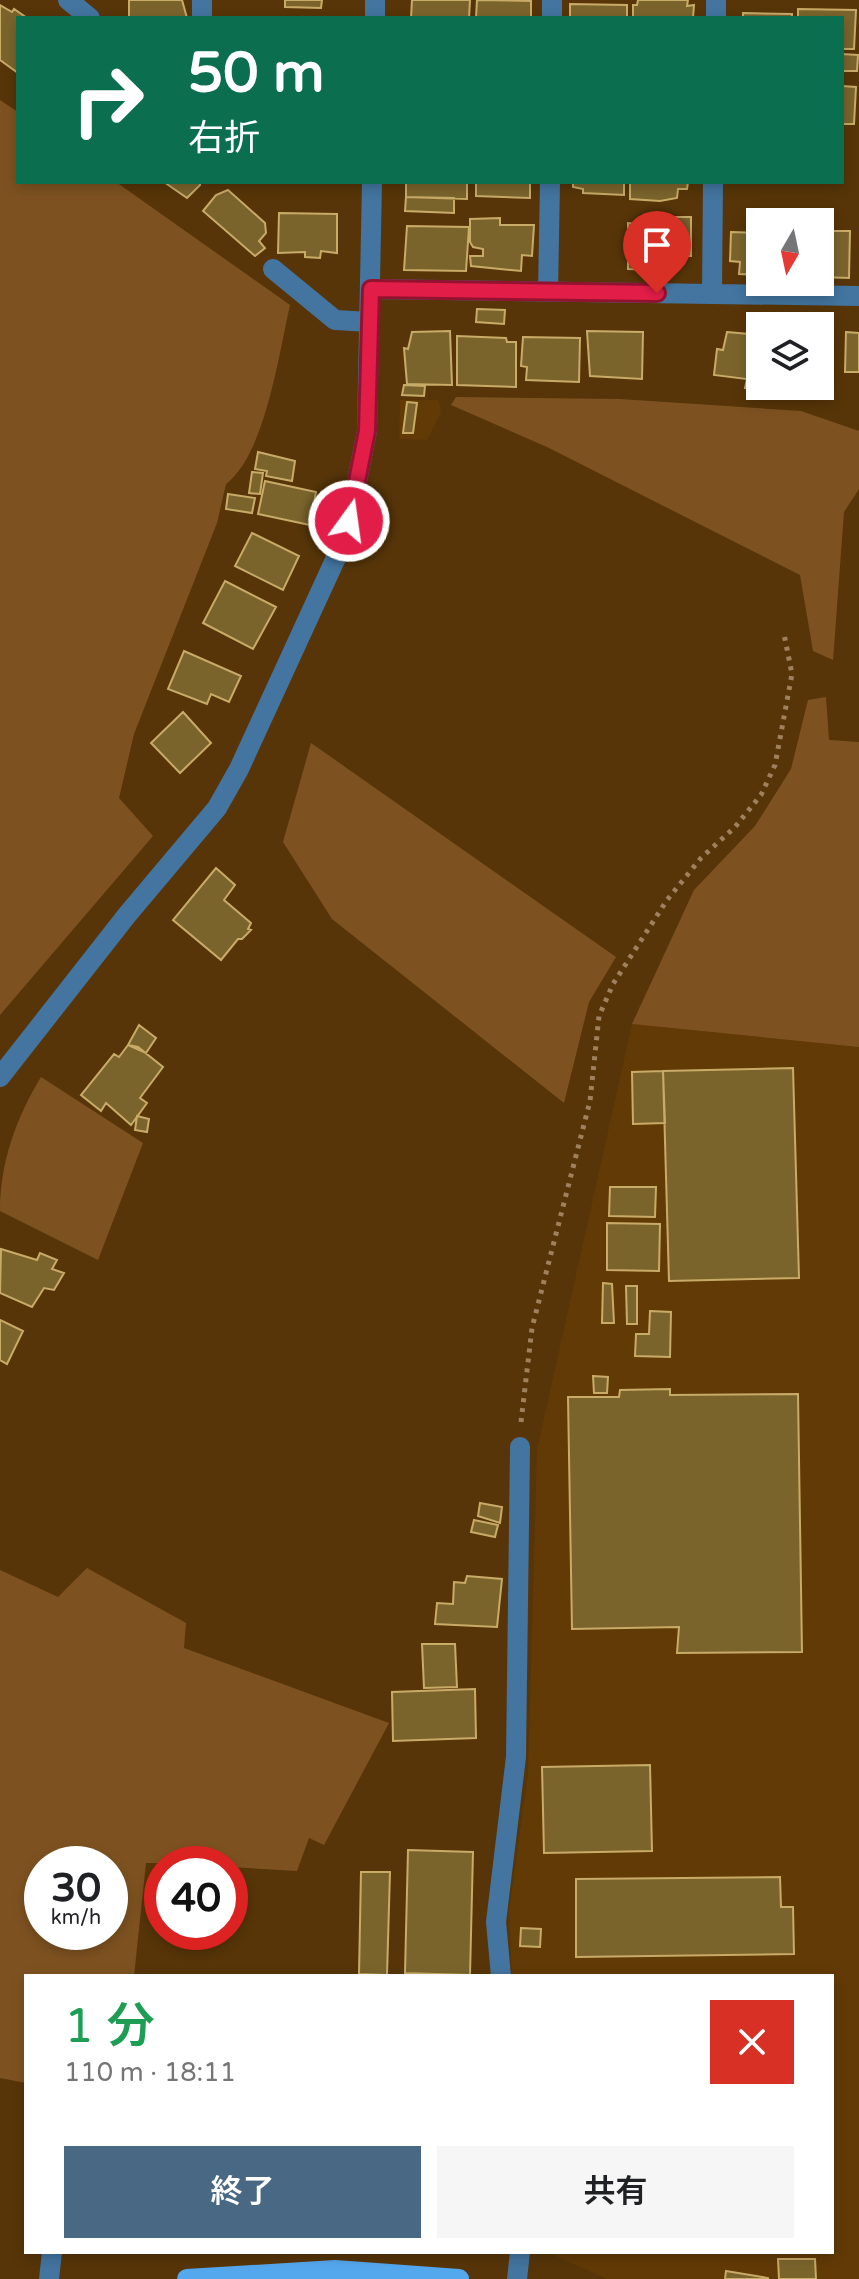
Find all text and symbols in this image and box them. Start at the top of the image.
text: 50 m [188,40,324,107]
icon: right [56,48,160,152]
text: 右折 [188,117,260,160]
north arrow [746,208,834,296]
map controls [746,208,834,400]
pin [623,211,691,293]
icon: arrive [635,223,679,267]
button: layers [746,312,834,400]
position arrow [307,479,391,563]
speed limit sign: 40 [144,1846,248,1950]
text: 30 [51,1864,101,1912]
text: km/h [51,1906,101,1930]
text: 1 分 [64,1998,155,2056]
button: close [710,2000,794,2084]
text: 110 m · 18:11 [64,2057,236,2088]
button: 終了 [64,2146,421,2238]
button: 共有 [437,2146,794,2238]

